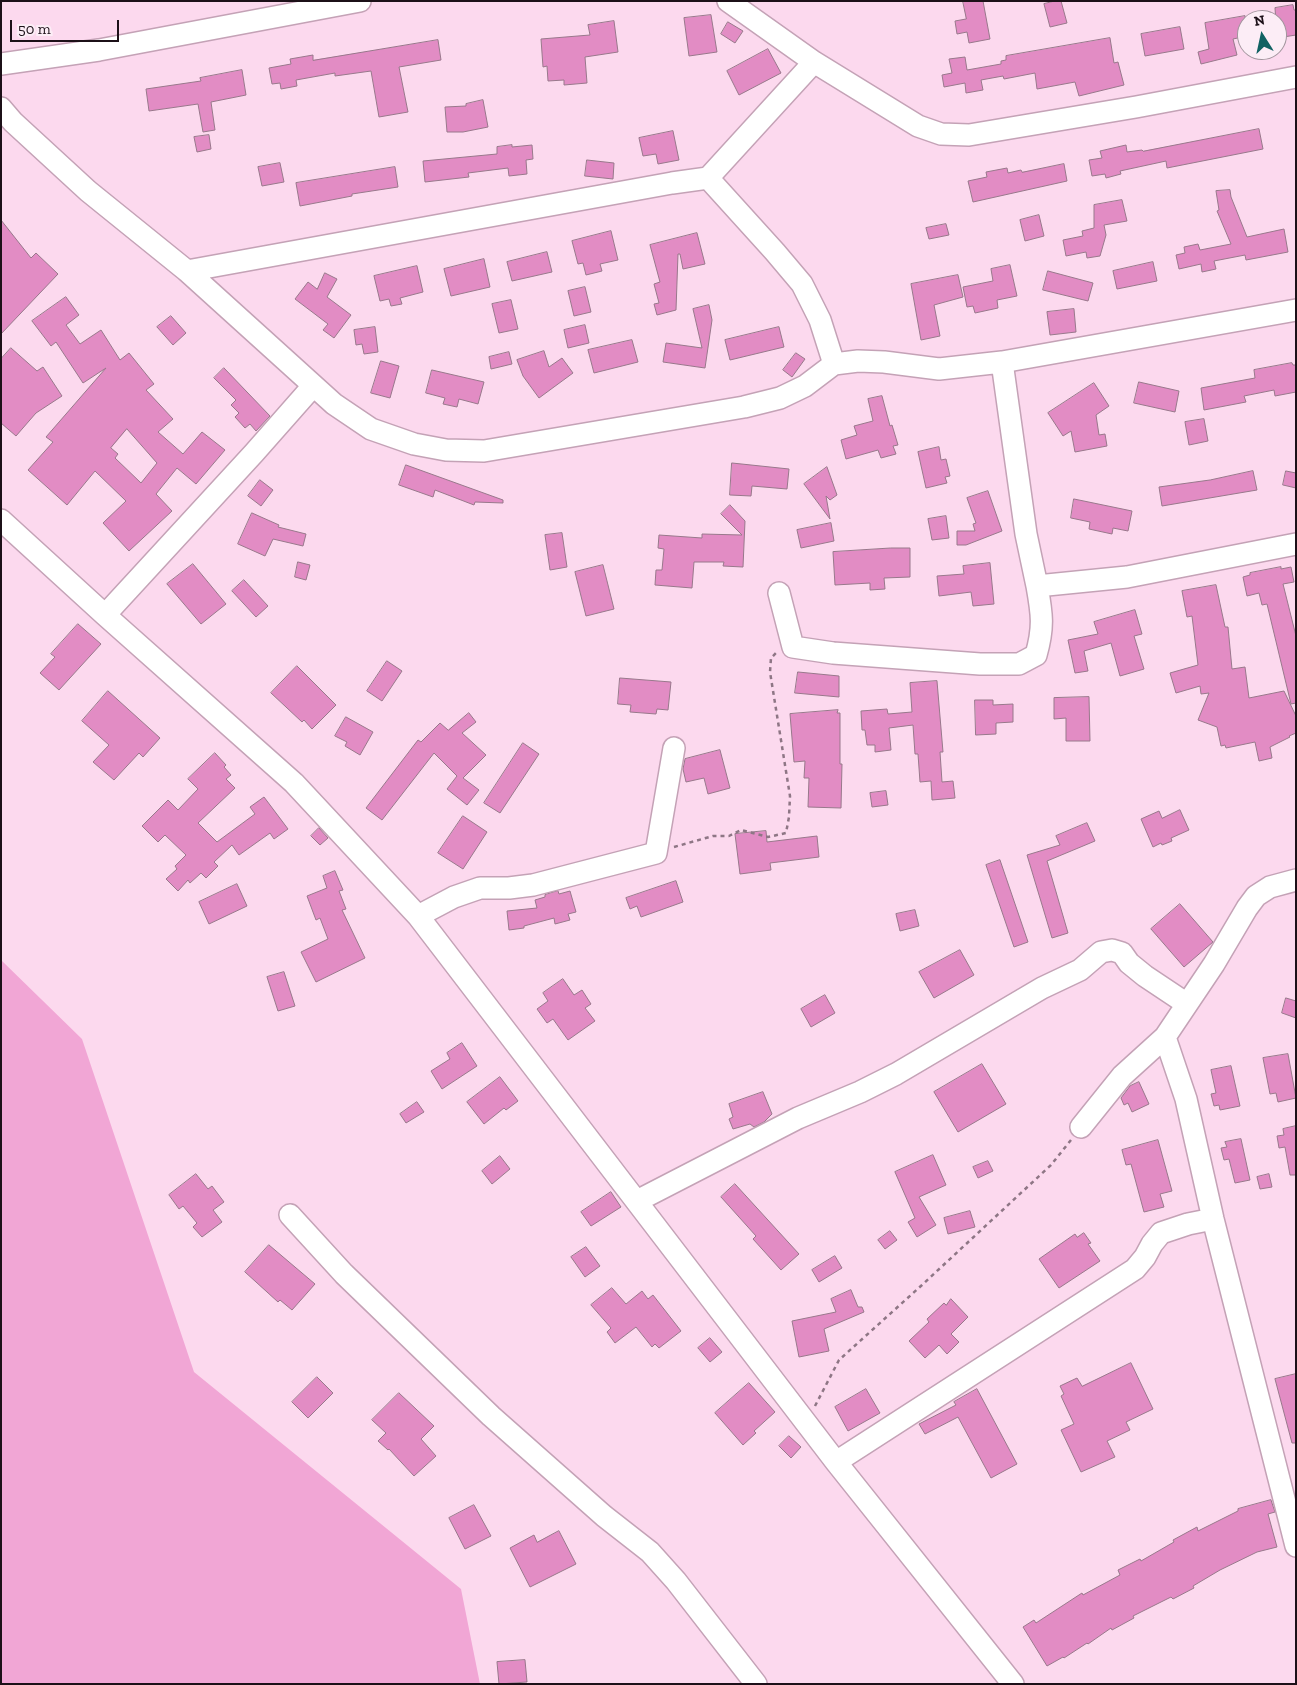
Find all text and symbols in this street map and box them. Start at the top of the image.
scale bar [12,10,121,42]
north arrow [1237,10,1287,60]
text: N [1253,11,1266,30]
text: 50 m [18,20,51,38]

